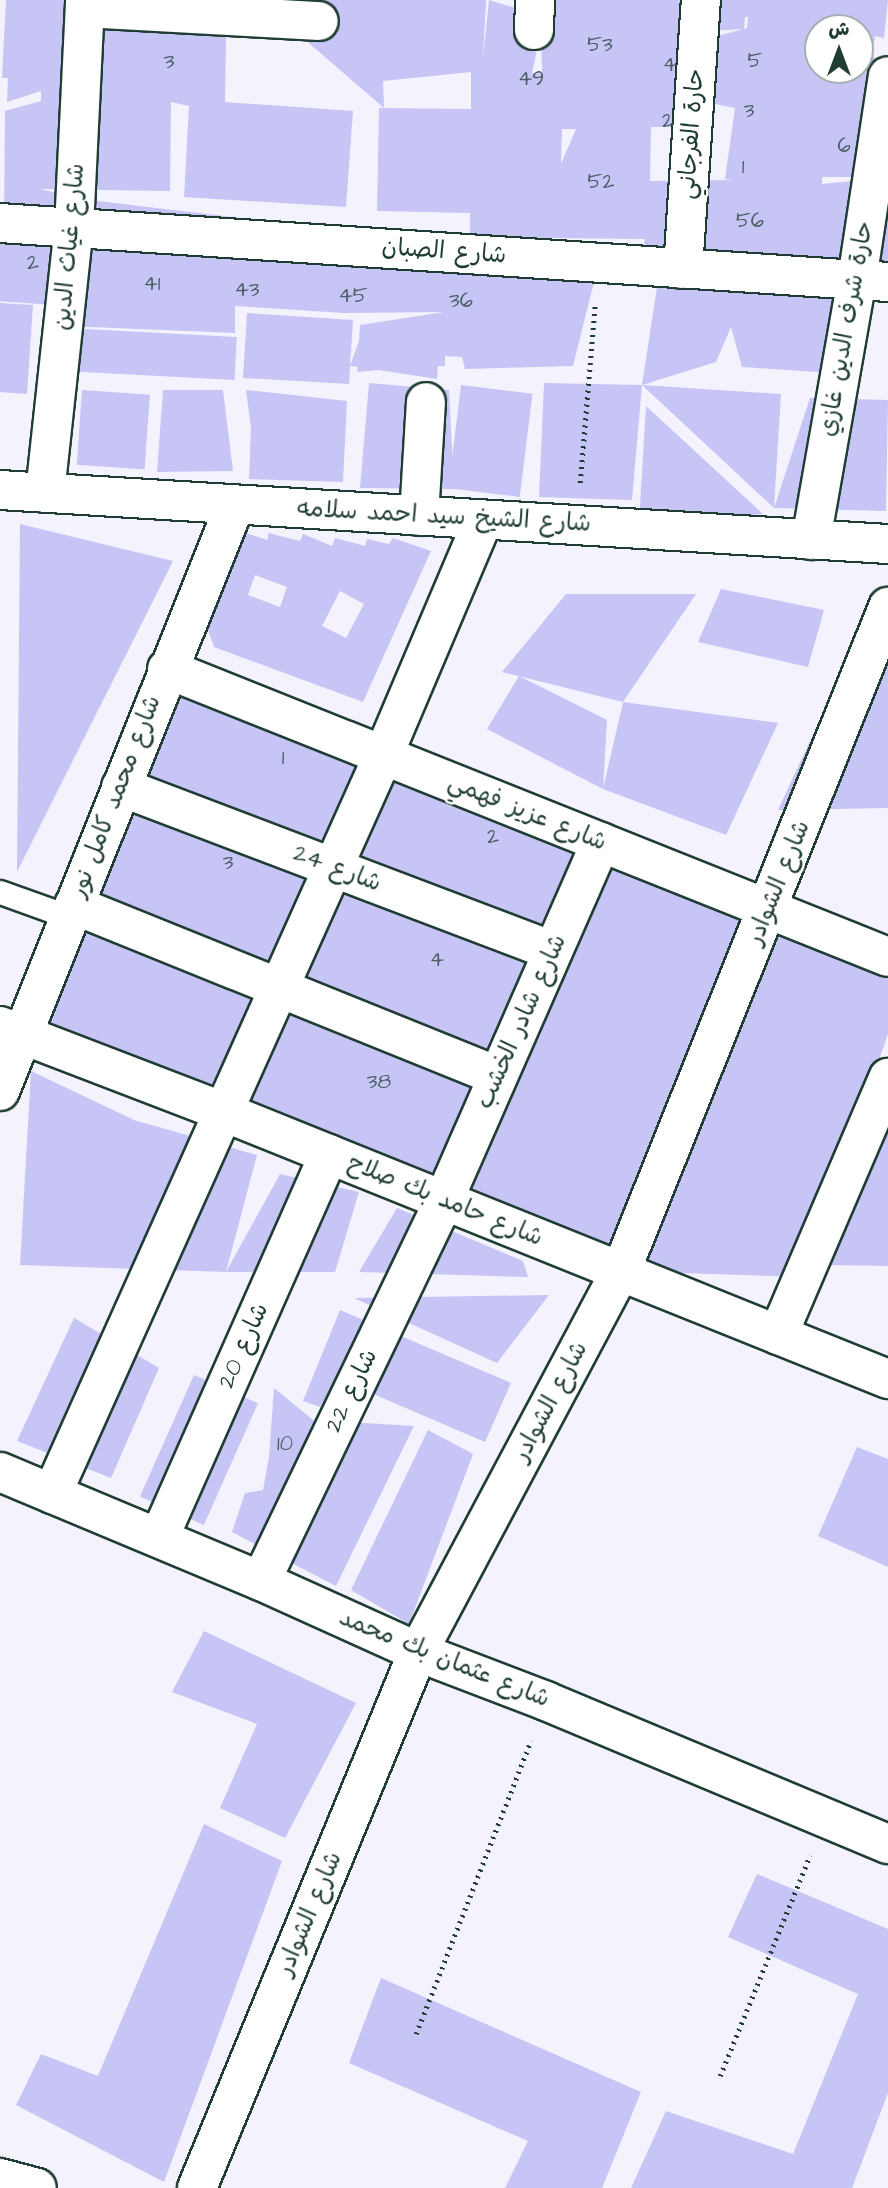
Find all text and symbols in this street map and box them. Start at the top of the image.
north arrow [804,14,874,84]
text: ش [829,16,849,43]
house number: 53 [587,32,613,58]
house number: 5 [748,48,762,74]
house number: 3 [164,49,174,75]
house number: 4 [663,52,677,78]
house number: 49 [518,66,544,92]
street label: حارة الفرجاني [673,68,711,200]
house number: 3 [744,98,754,124]
house number: 2 [662,108,674,134]
house number: 6 [837,133,851,159]
house number: 1 [742,154,744,180]
street label: شارع غياث الدين [48,162,92,332]
house number: 52 [588,169,614,195]
house number: 56 [736,208,764,234]
street label: حارة شرف الدين غازي [814,219,880,439]
street label: شارع الصبان [381,233,507,271]
house number: 2 [27,250,39,276]
house number: 41 [144,271,160,297]
house number: 43 [235,277,259,303]
house number: 45 [338,283,368,309]
house number: 36 [449,288,473,314]
street label: شارع الشيخ سيد احمد سلامه [296,495,592,539]
street label: شارع محمد كامل نور [64,692,168,902]
house number: 1 [282,745,284,771]
street label: شارع عزيز فهمي [444,768,610,858]
street label: شارع الشوادر [741,816,817,950]
house number: 2 [487,824,499,850]
street label: شارع 24 [289,839,385,899]
house number: 3 [223,850,233,876]
street label: شارع شادر الخشب [471,930,573,1114]
house number: 4 [430,947,444,973]
house number: 38 [367,1069,391,1095]
street label: شارع حامد بك صلاح [343,1149,547,1253]
street label: شارع 20 [212,1299,276,1393]
street label: شارع الشوادر [507,1337,595,1467]
street label: شارع 22 [320,1345,384,1437]
house number: 10 [277,1431,293,1457]
street label: شارع عثمان بك محمد [335,1604,553,1714]
street label: شارع الشوادر [271,1848,349,1980]

